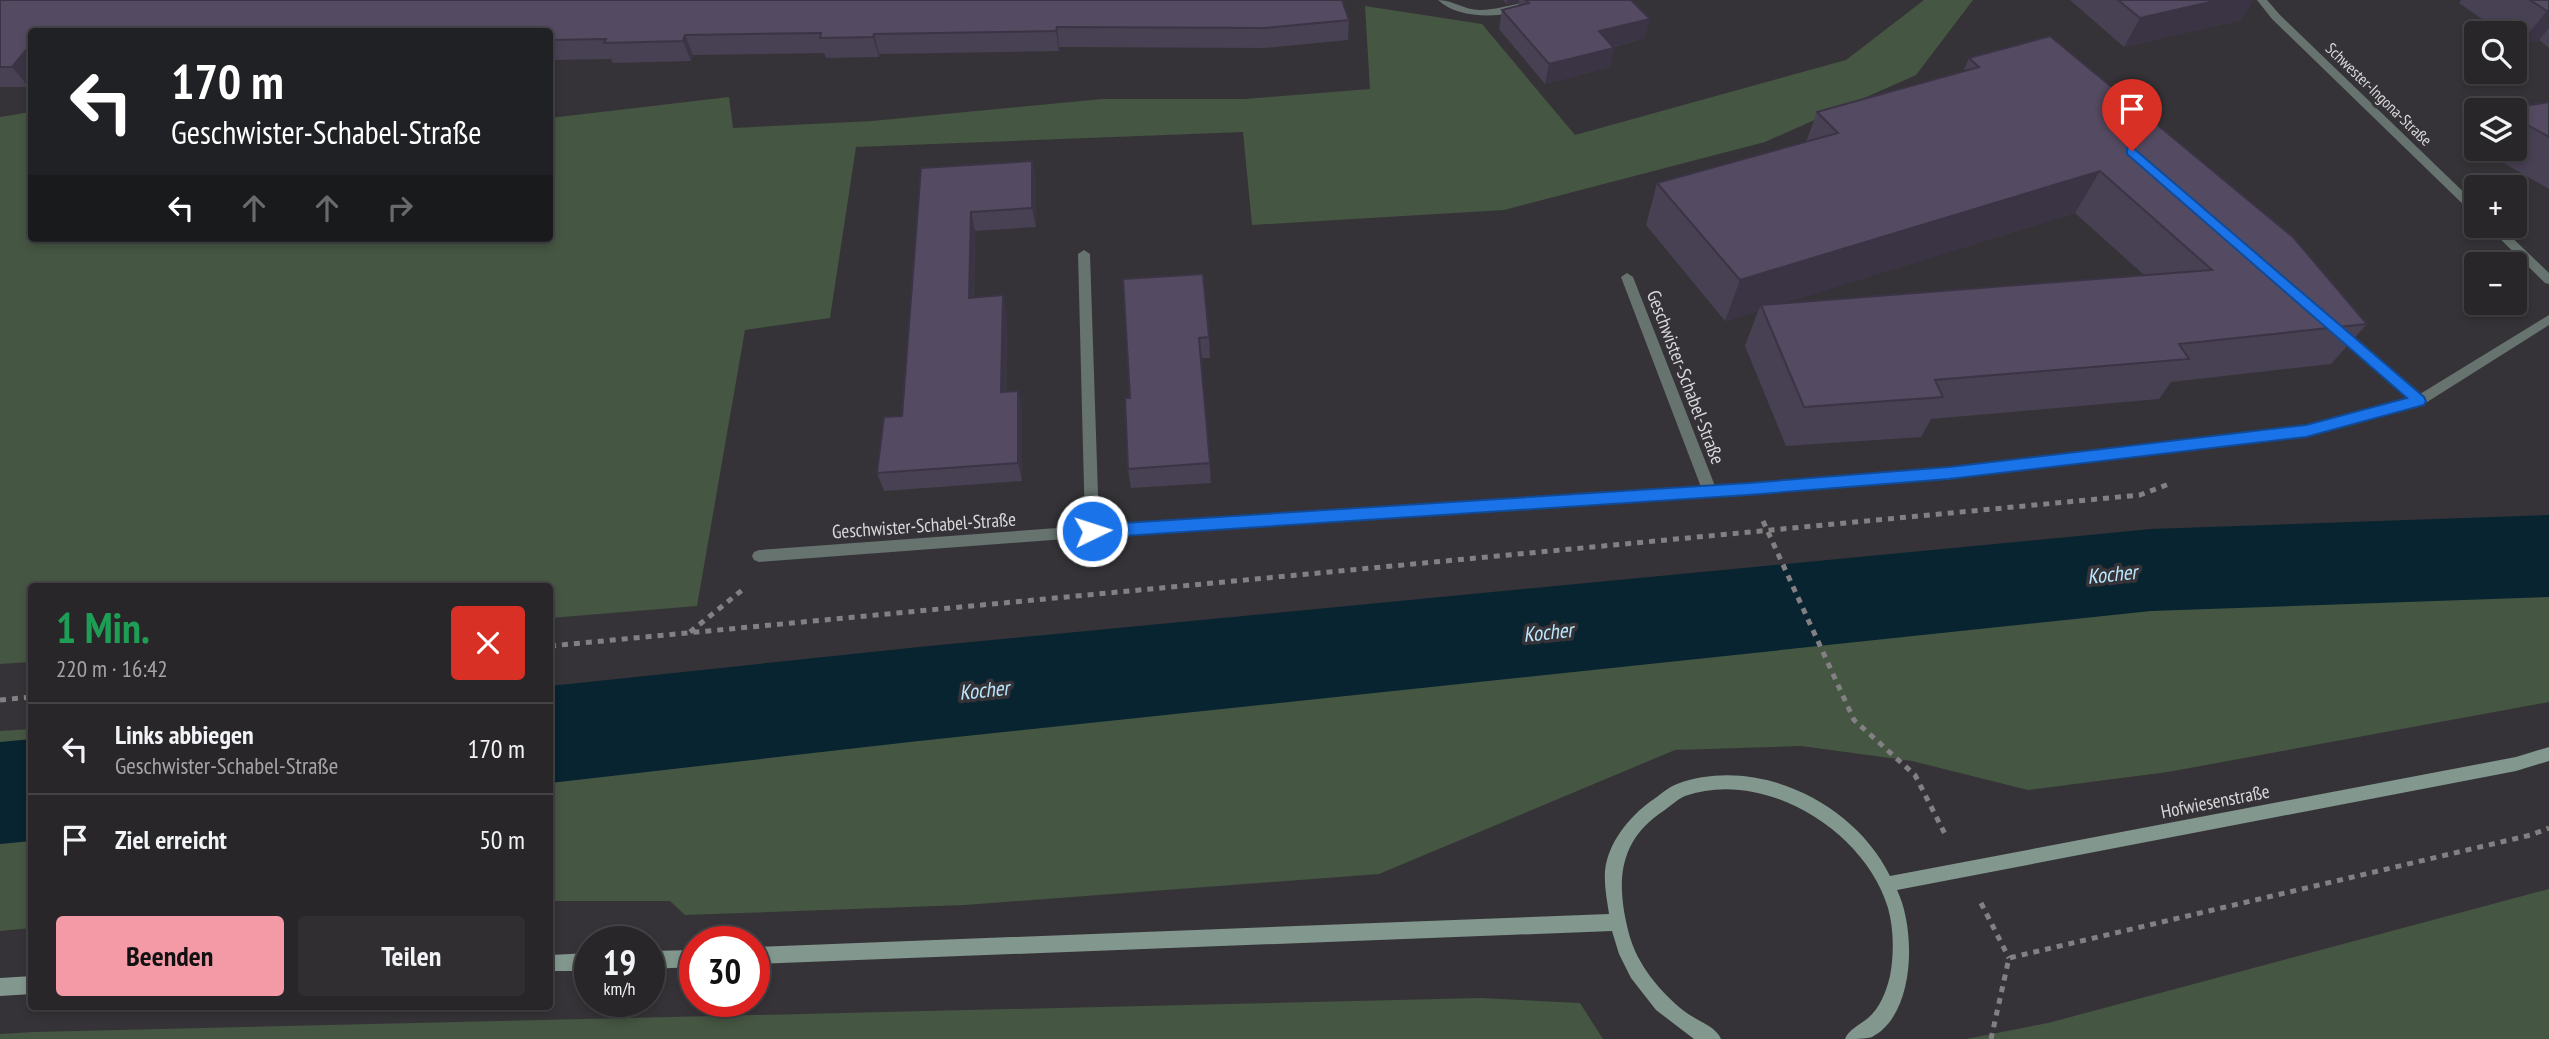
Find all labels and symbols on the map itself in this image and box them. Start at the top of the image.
street label: Schwester-Ingona-Straße [2322,38,2436,150]
pin [2102,79,2162,151]
street label: Geschwister-Schabel-Straße [1642,287,1730,467]
position arrow [1055,494,1129,568]
street label: Geschwister-Schabel-Straße [831,507,1017,543]
water label: Kocher [2086,558,2141,590]
water label: Kocher [1522,616,1577,648]
water label: Kocher [958,674,1013,706]
street label: Hofwiesenstraße [2158,779,2272,823]
speed limit sign: 30 [679,926,770,1017]

